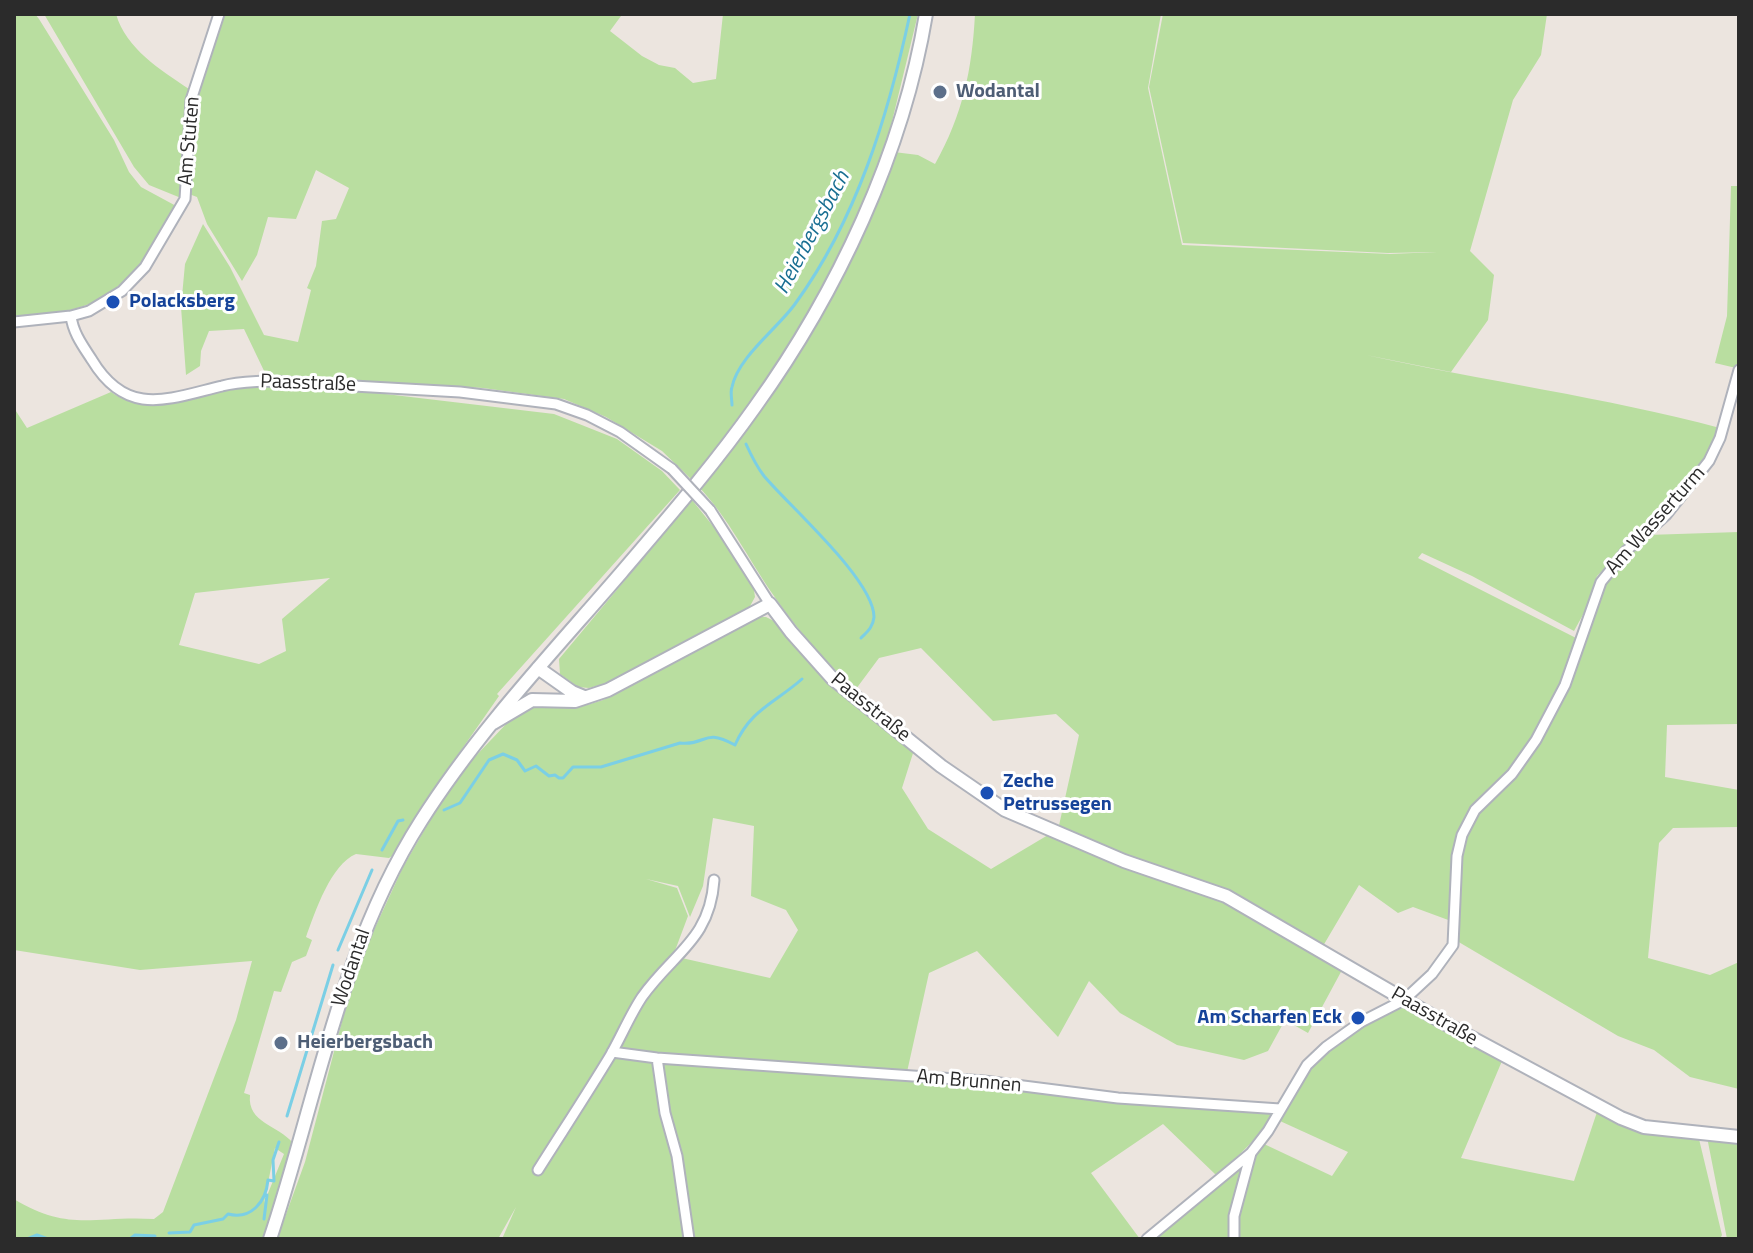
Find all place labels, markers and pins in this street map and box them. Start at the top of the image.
place label: Wodantal [956,80,1040,104]
marker: Wodantal [931,83,949,101]
place label: Polacksberg [129,290,235,314]
marker: Polacksberg [104,293,122,311]
place label: Zeche Petrussegen [1003,770,1112,817]
marker: Zeche Petrussegen [978,784,996,802]
place label: Am Scharfen Eck [1197,1006,1342,1030]
marker: Am Scharfen Eck [1349,1009,1367,1027]
place label: Heierbergsbach [297,1031,433,1055]
marker: Heierbergsbach [272,1034,290,1052]

